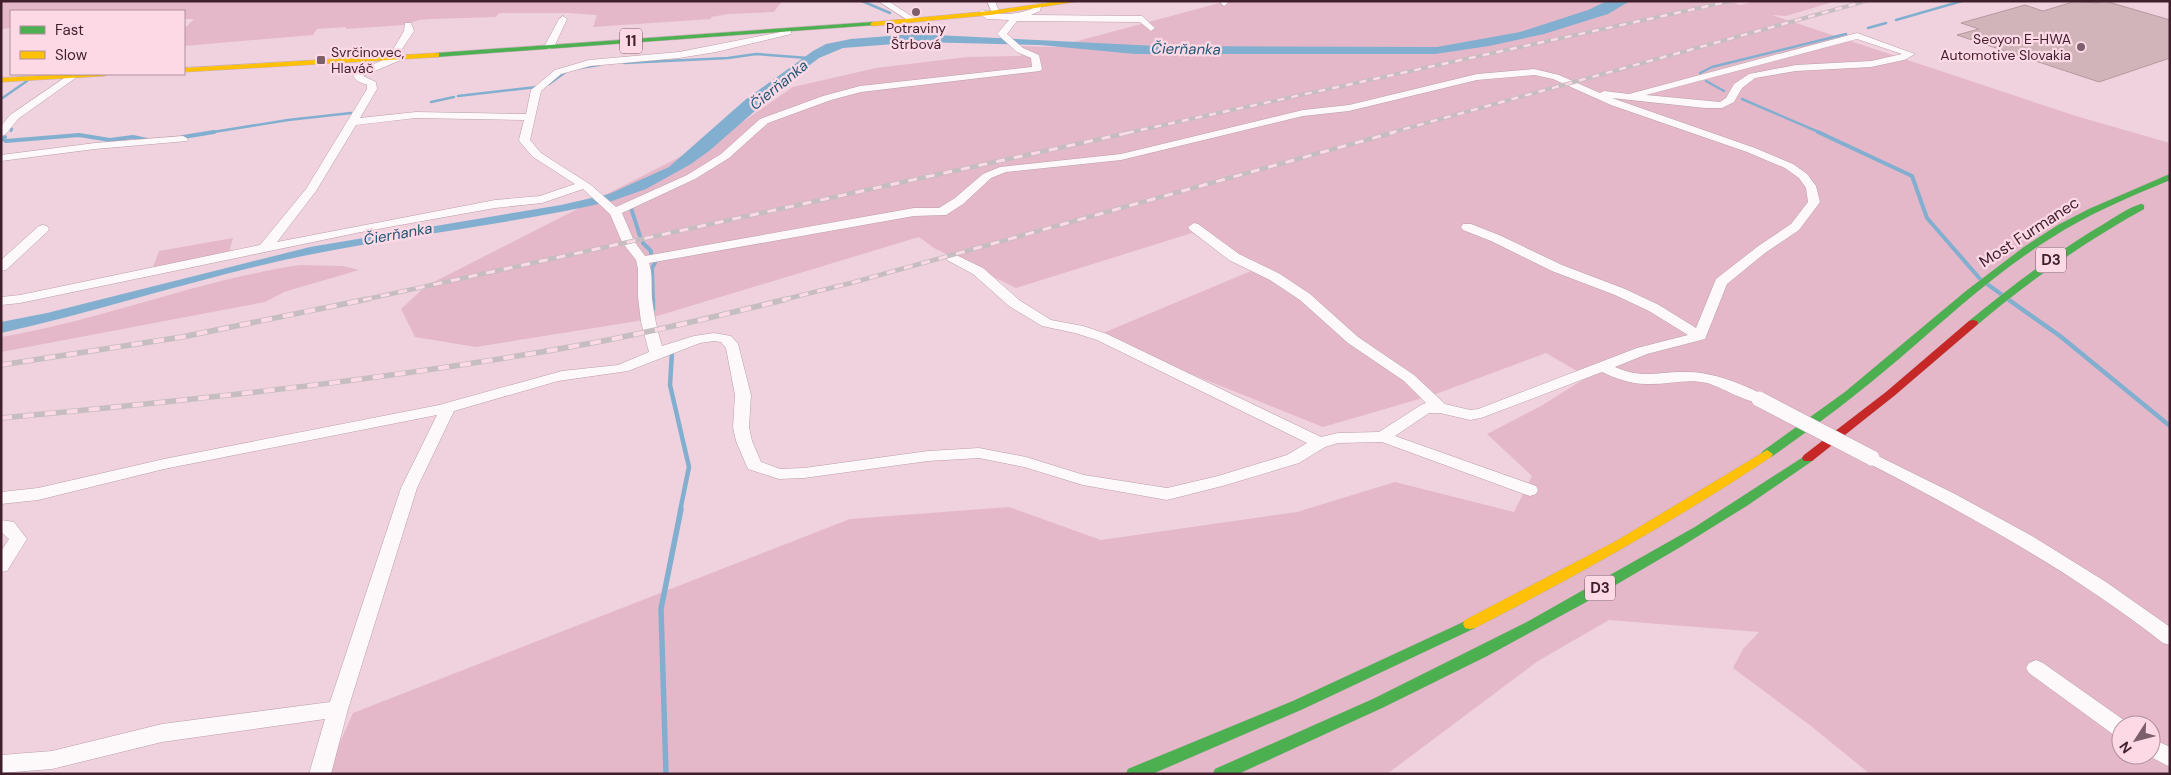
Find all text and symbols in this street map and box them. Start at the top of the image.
marker: Potraviny Štrbová [910,6,922,18]
legend [10,10,185,75]
place label: Potraviny Štrbová [886,19,946,53]
text: Fast [55,20,84,40]
road number: 11 [620,28,642,54]
place label: Seoyon E-HWA Automotive Slovakia [1940,30,2071,64]
water label: Čierňanka [1151,38,1221,60]
marker: Seoyon E-HWA Automotive Slovakia [2075,41,2087,53]
place label: Svrčinovec, Hlaváč [331,43,405,77]
text: Slow [55,45,88,65]
marker: Svrčinovec, Hlaváč [315,54,327,66]
water label: Čierňanka [746,55,812,115]
street label: Most Furmanec [1975,192,2083,272]
water label: Čierňanka [362,218,434,250]
road number: D3 [2036,248,2066,272]
road number: D3 [1585,576,1615,600]
north arrow [2111,715,2161,765]
text: N [2115,738,2136,757]

